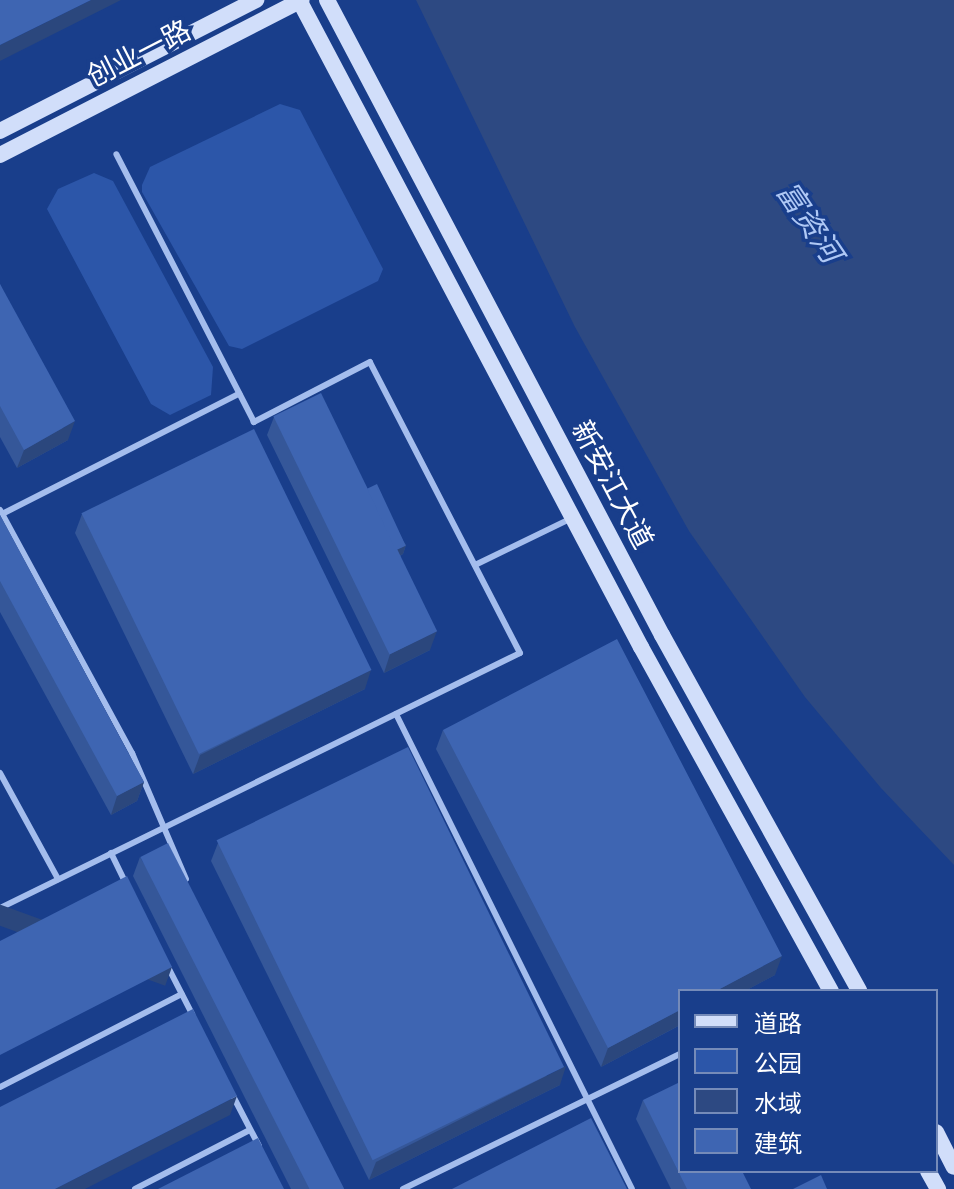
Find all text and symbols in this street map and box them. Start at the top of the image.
street label: 创业一路 [81,14,197,94]
water label: 富资河 [768,176,848,270]
street label: 新安江大道 [564,415,660,555]
legend [678,989,938,1173]
text: 道路 [754,1009,802,1039]
text: 公园 [754,1049,802,1079]
text: 水域 [754,1089,802,1119]
text: 建筑 [754,1129,802,1159]

